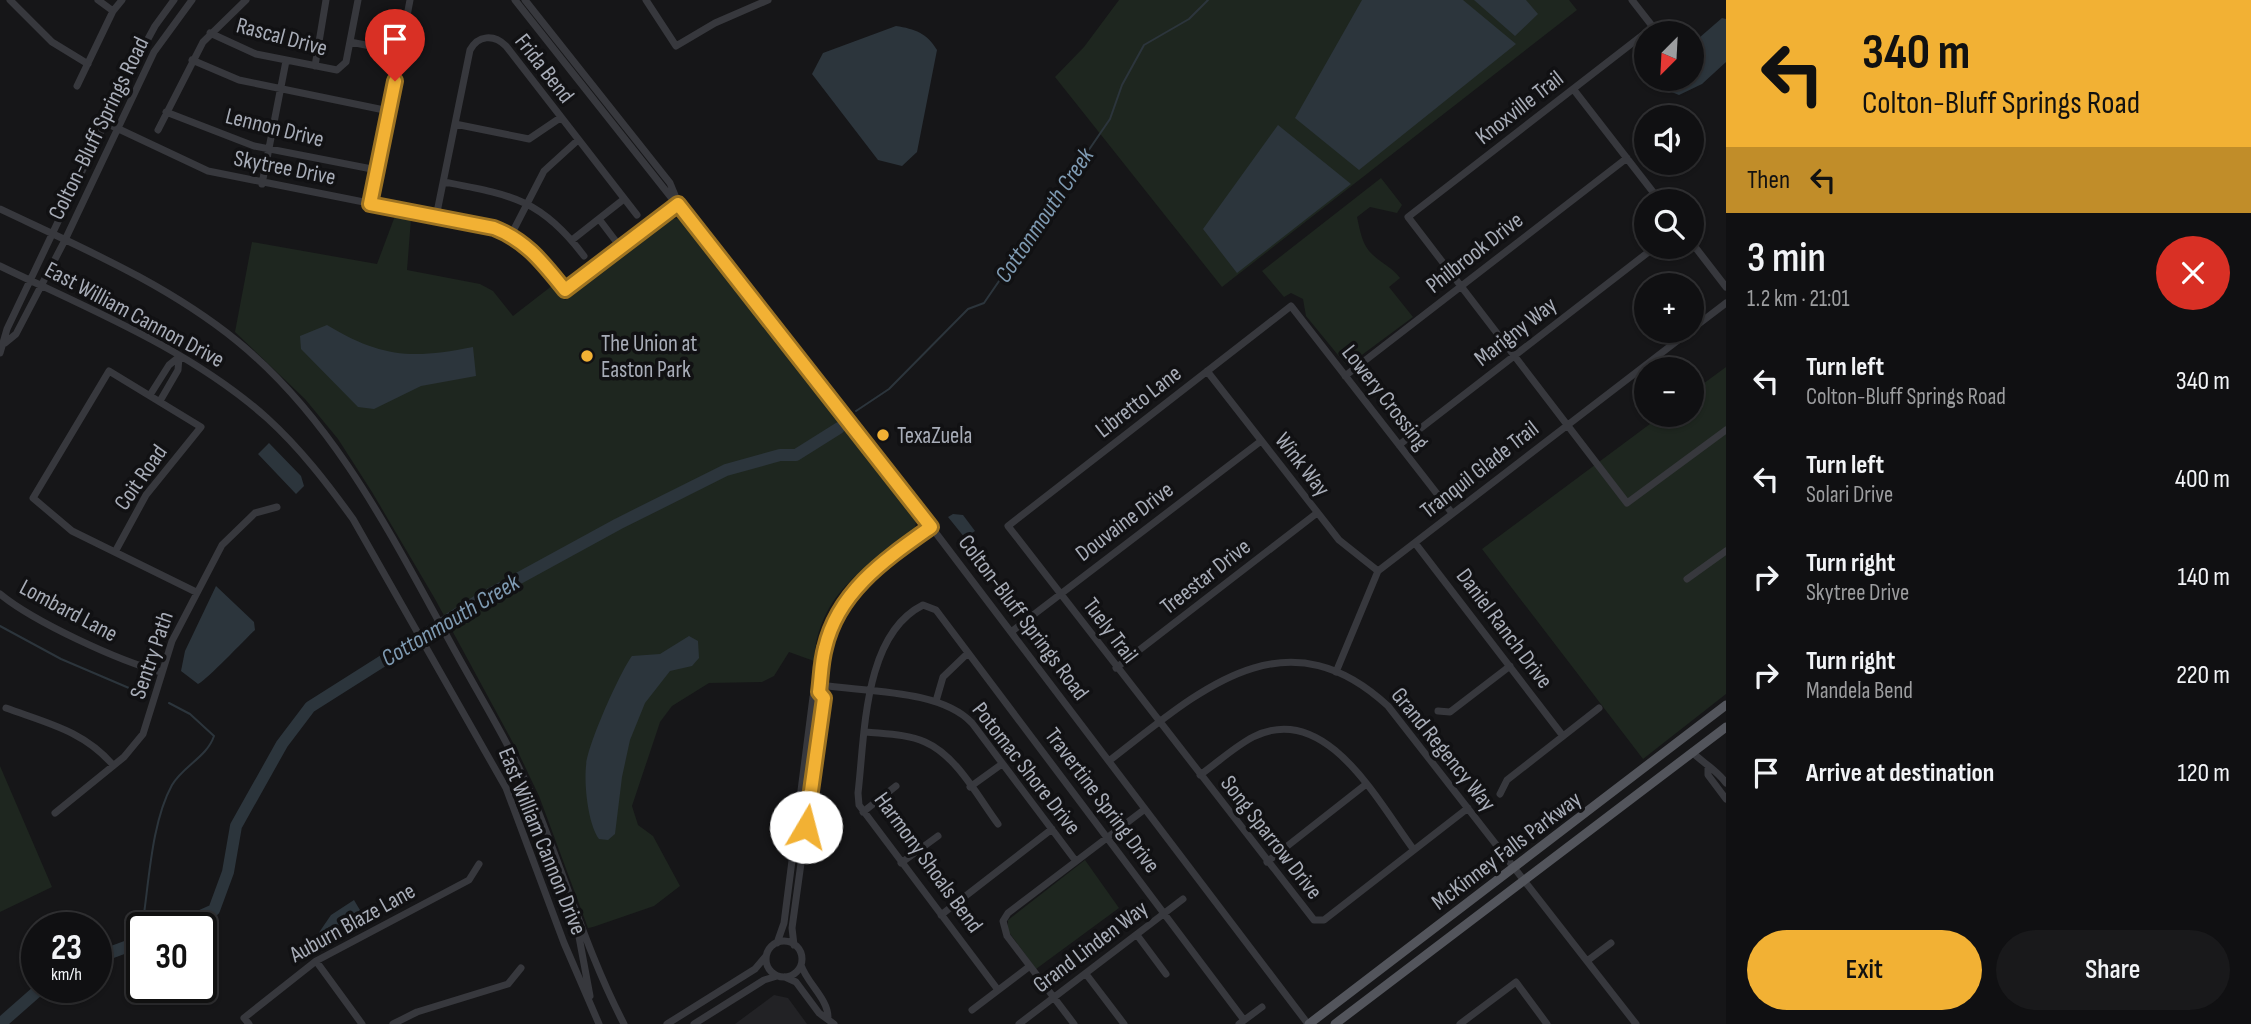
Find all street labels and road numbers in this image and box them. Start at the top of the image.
street label: Rascal Drive [233,11,330,63]
street label: Frida Bend [508,28,580,109]
street label: Colton-Bluff Springs Road [42,32,155,224]
street label: Knoxville Trail [1470,65,1569,151]
street label: Lennon Drive [223,102,327,154]
street label: Skytree Drive [231,144,338,192]
street label: Philbrook Drive [1420,206,1529,299]
street label: East William Cannon Drive [40,256,229,374]
street label: Marigny Way [1469,291,1562,373]
street label: Lowery Crossing [1336,340,1435,456]
street label: Libretto Lane [1090,360,1187,444]
street label: Tranquil Glade Trail [1415,415,1544,525]
street label: Wink Way [1269,427,1336,502]
street label: Coit Road [108,439,173,516]
street label: Douvaine Drive [1070,476,1179,568]
street label: Colton-Bluff Springs Road [952,529,1095,706]
street label: Treestar Drive [1155,533,1256,621]
street label: Daniel Ranch Drive [1450,563,1558,694]
street label: Lombard Lane [15,573,122,648]
street label: Tuely Trail [1077,592,1144,669]
street label: Sentry Path [124,608,180,703]
street label: Grand Regency Way [1385,682,1502,817]
street label: Potomac Shore Drive [966,697,1087,841]
street label: Travertine Spring Drive [1039,722,1166,879]
street label: East William Cannon Drive [492,744,592,939]
street label: Song Sparrow Drive [1214,770,1328,905]
street label: McKinney Falls Parkway [1426,785,1587,916]
street label: Harmony Shoals Bend [868,787,989,938]
street label: Auburn Blaze Lane [284,877,420,969]
street label: Grand Linden Way [1028,894,1154,999]

